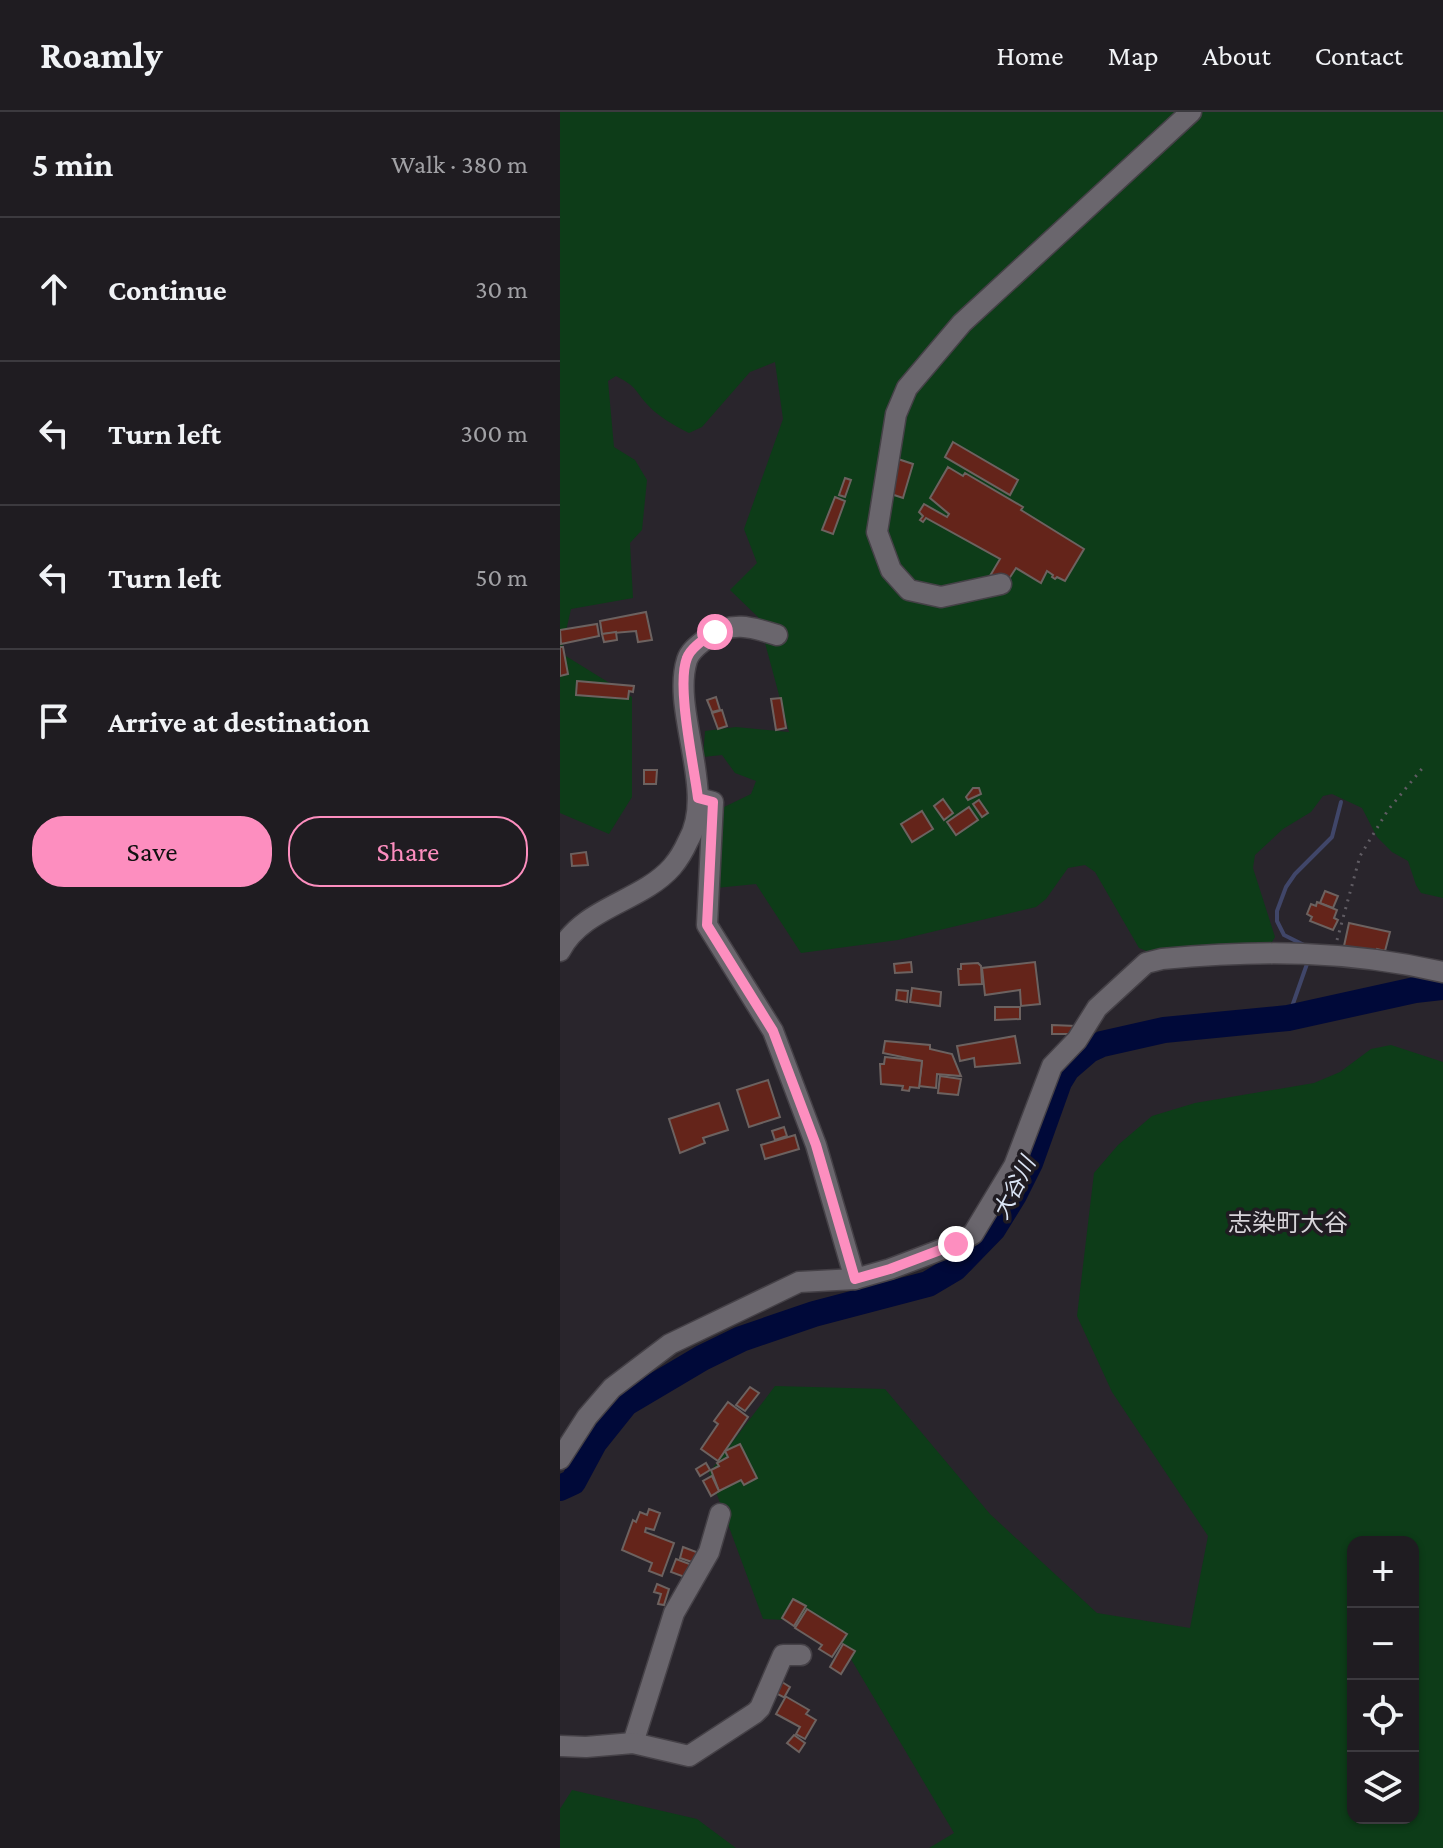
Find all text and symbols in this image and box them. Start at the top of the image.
text: Roamly [40,34,163,76]
text: Home [997,40,1064,71]
text: Map [1108,40,1159,71]
text: About [1203,40,1271,71]
text: Contact [1315,40,1403,71]
text: 5 min [32,146,113,183]
text: Walk · 380 m [391,150,528,179]
icon: ahead [32,267,76,311]
text: Continue [108,273,227,306]
text: 30 m [475,275,528,304]
icon: left [32,411,76,455]
text: Turn left [108,417,221,450]
text: 300 m [460,419,528,448]
icon: left [32,555,76,599]
text: Turn left [108,561,221,594]
text: 50 m [475,563,528,592]
route start [697,614,733,650]
icon: arrive [32,699,76,743]
text: Arrive at destination [108,705,370,738]
button: Save [32,816,272,887]
button: Share [288,816,528,887]
water label: 大谷川 [988,1151,1041,1223]
district label: 志染町大谷 [1228,1209,1348,1236]
route end [938,1226,974,1262]
map controls [1347,1536,1419,1824]
button: + [1347,1536,1419,1608]
button: − [1347,1608,1419,1680]
button: locate [1347,1680,1419,1752]
button: layers [1347,1752,1419,1824]

